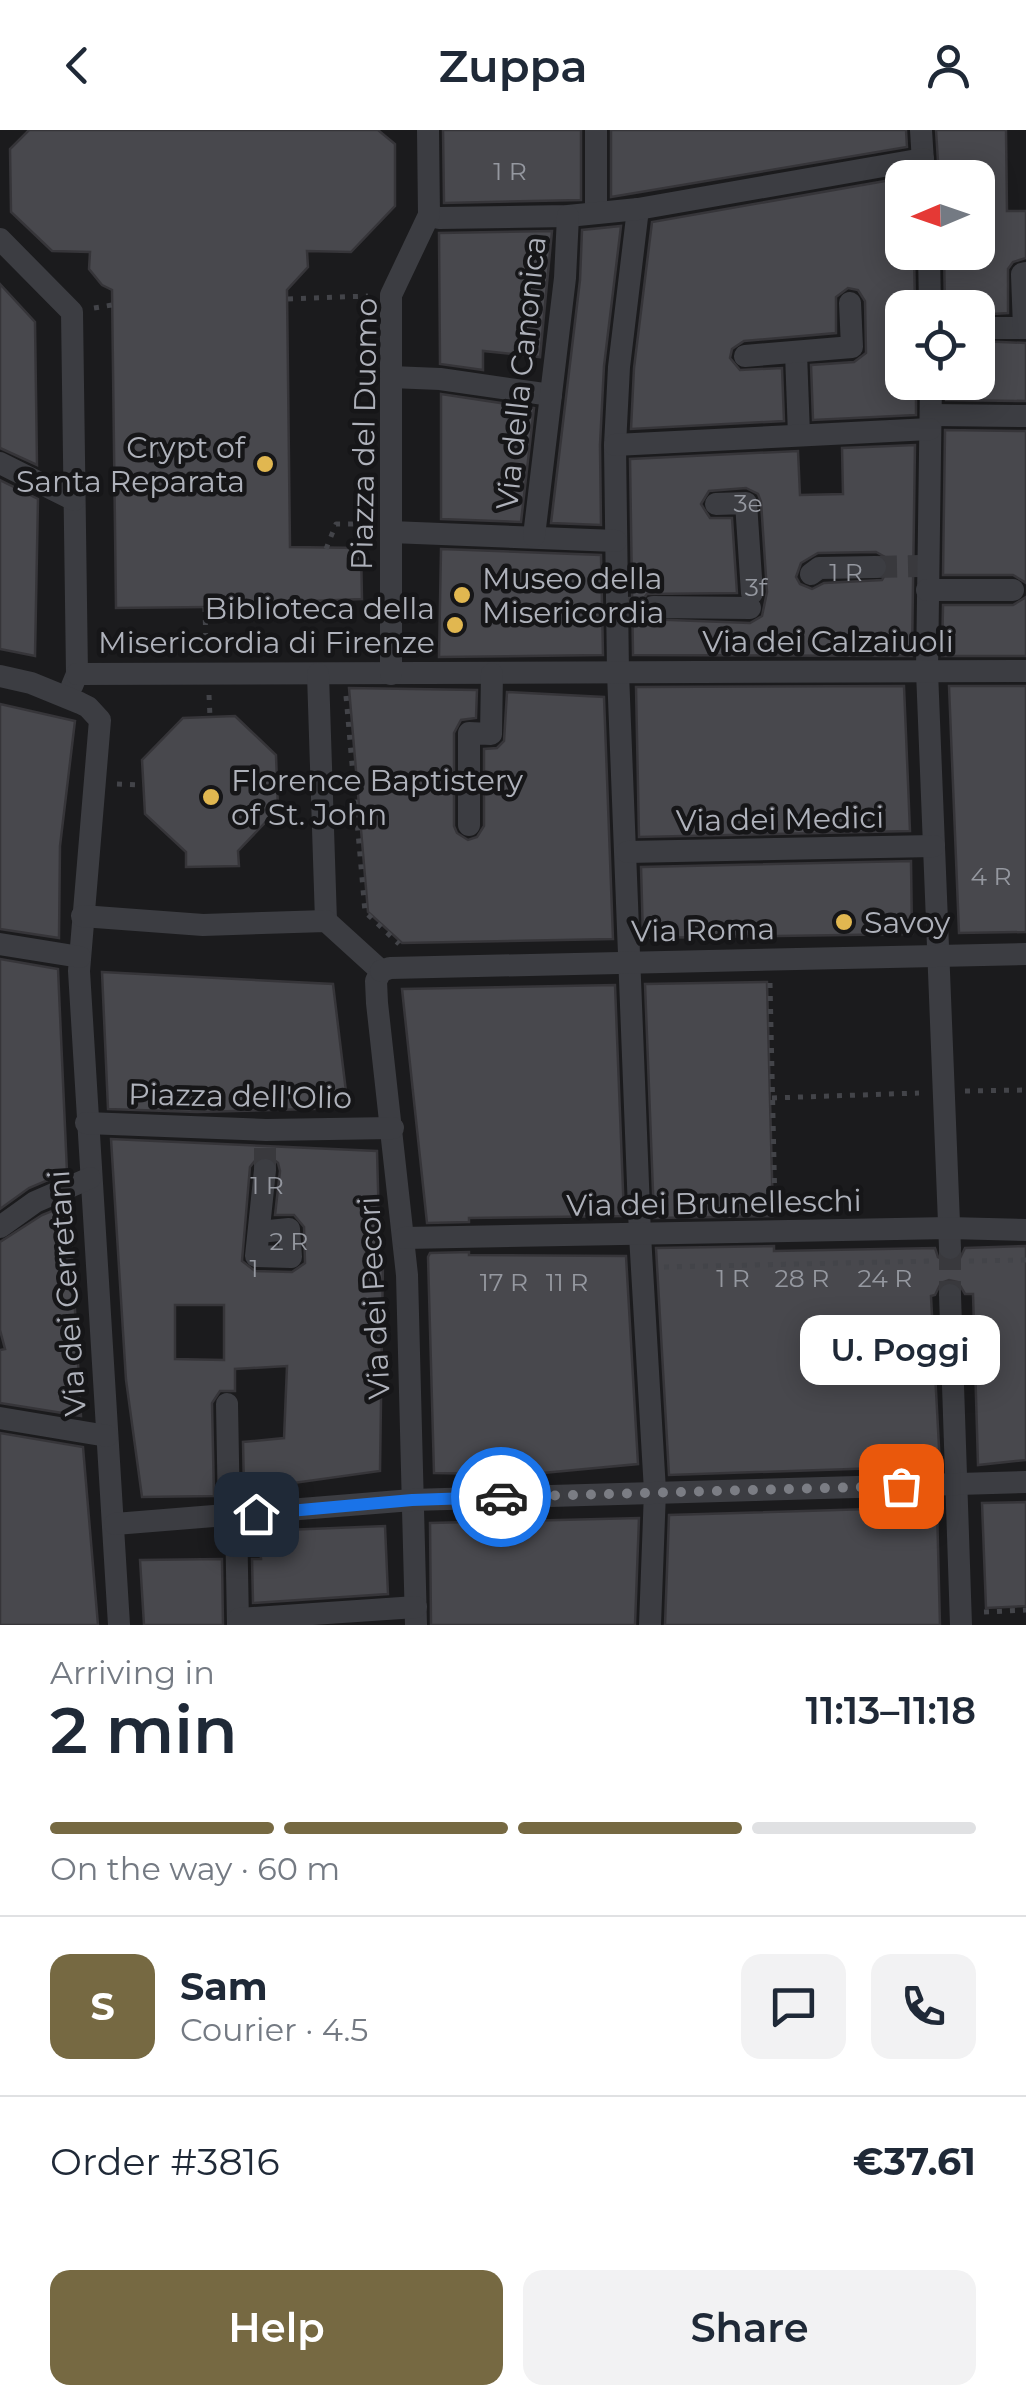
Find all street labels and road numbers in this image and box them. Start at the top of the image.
street label: Via della Canonica [488,234,554,512]
street label: Piazza del Duomo [343,298,385,570]
street label: Via dei Calzaiuoli [702,623,954,660]
street label: Via dei Medici [676,799,884,839]
street label: Via Roma [631,910,775,950]
street label: Piazza dell'Olio [128,1076,352,1116]
street label: Via dei Cerretani [40,1169,94,1417]
street label: Via dei Brunelleschi [566,1182,862,1224]
street label: Via dei Pecori [350,1196,398,1400]

